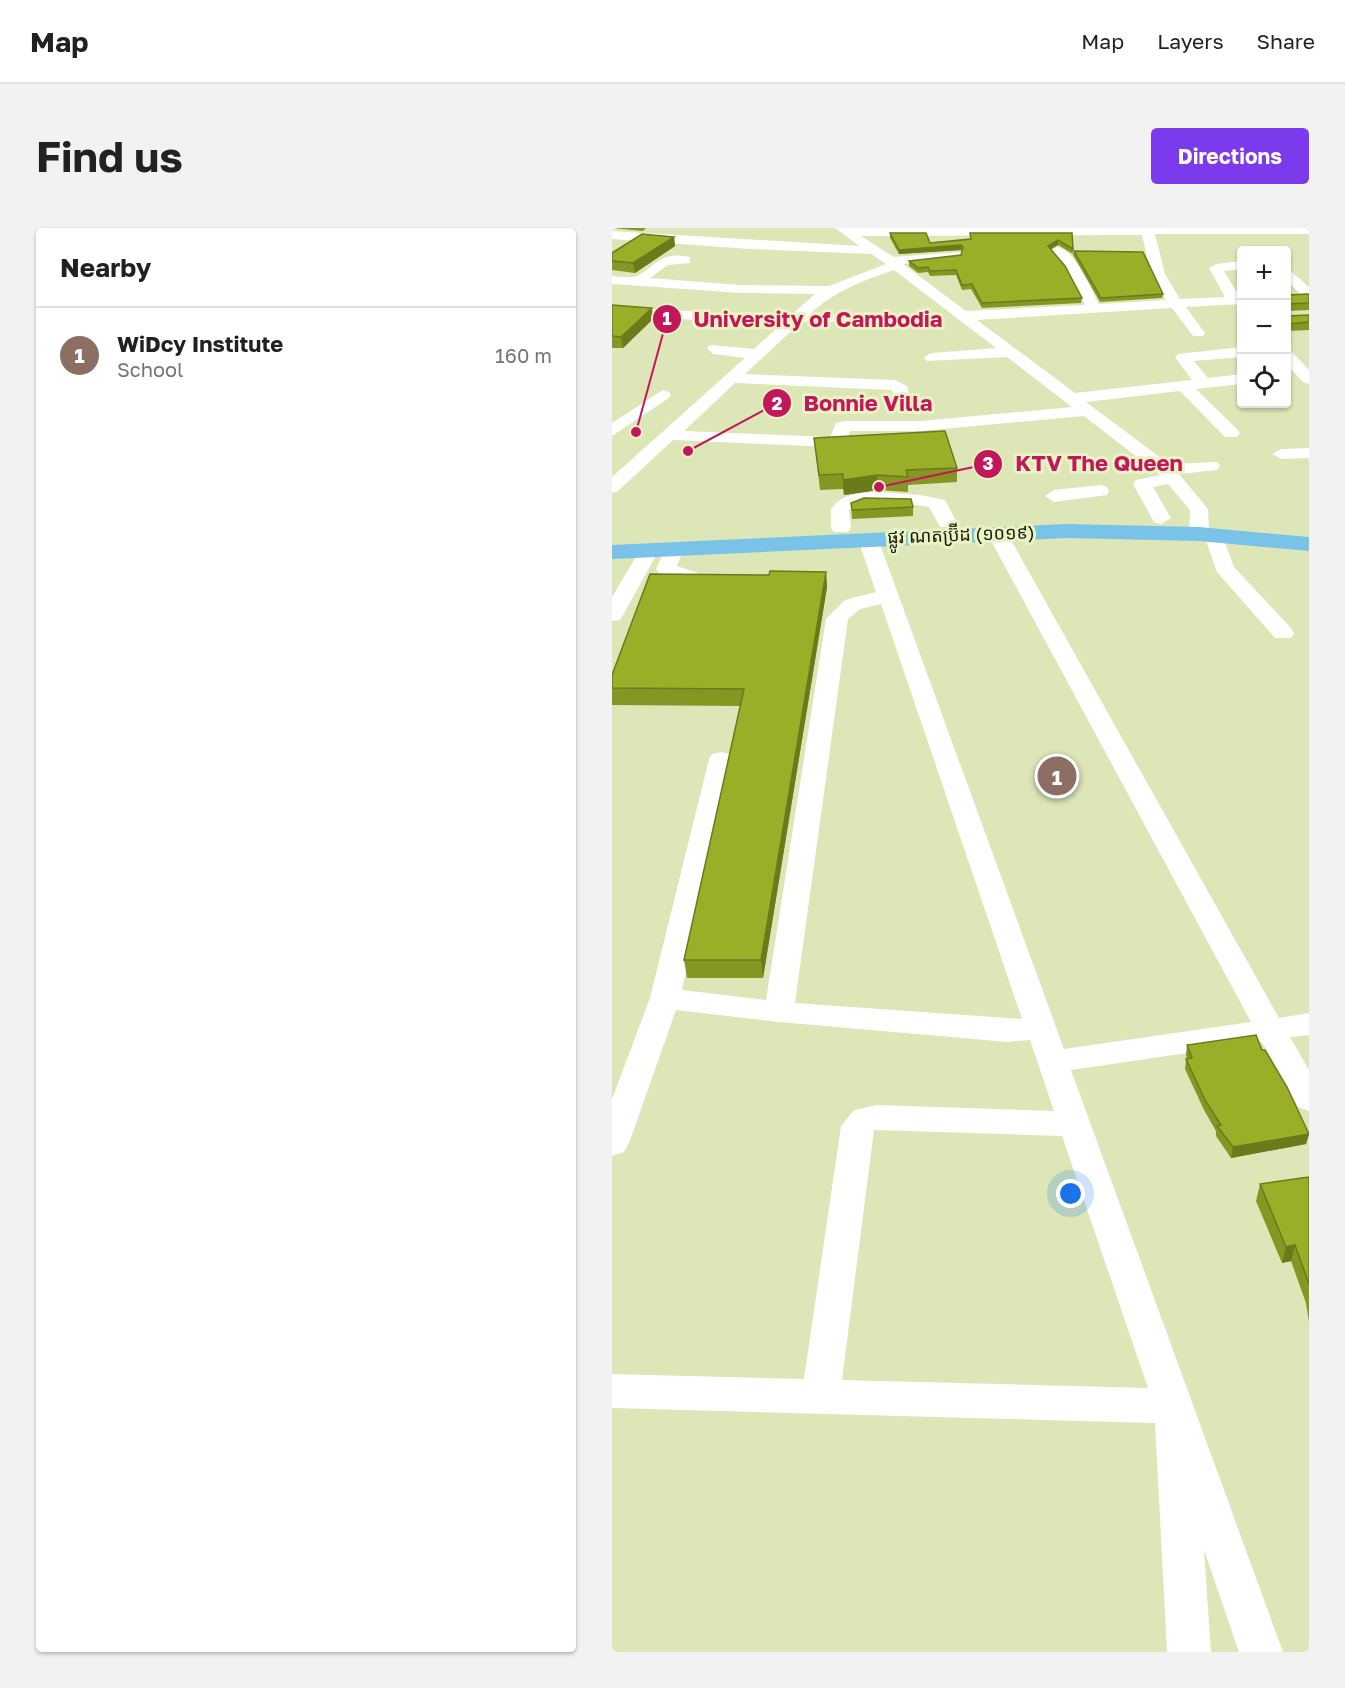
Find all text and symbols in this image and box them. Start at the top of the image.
text: Map [30,25,88,58]
text: Map [1081,28,1124,54]
text: Layers [1157,28,1224,54]
text: Share [1257,28,1315,54]
button: Directions [1151,128,1309,184]
text: Find us [36,131,183,181]
map controls [1237,246,1291,408]
button: + [1237,246,1291,300]
text: Nearby [60,252,151,283]
callout: University of Cambodia [652,299,955,339]
button: − [1237,300,1291,354]
text: University of Cambodia [693,305,943,332]
text: 1 [662,307,672,329]
text: WiDcy Institute [117,330,283,357]
text: 1 [74,343,85,367]
text: 160 m [495,343,552,367]
button: locate [1237,354,1291,408]
text: School [117,357,183,381]
callout: Bonnie Villa [762,383,945,423]
text: Bonnie Villa [804,389,933,416]
text: 2 [772,392,783,414]
callout: KTV The Queen [973,444,1194,484]
text: KTV The Queen [1015,449,1183,476]
text: 3 [983,452,994,474]
street label: ផ្លូវ ណតប្រ៊ីដ (១០១៩) [887,519,1035,554]
pin: 1 [1038,754,1076,798]
your location [1056,1179,1085,1208]

